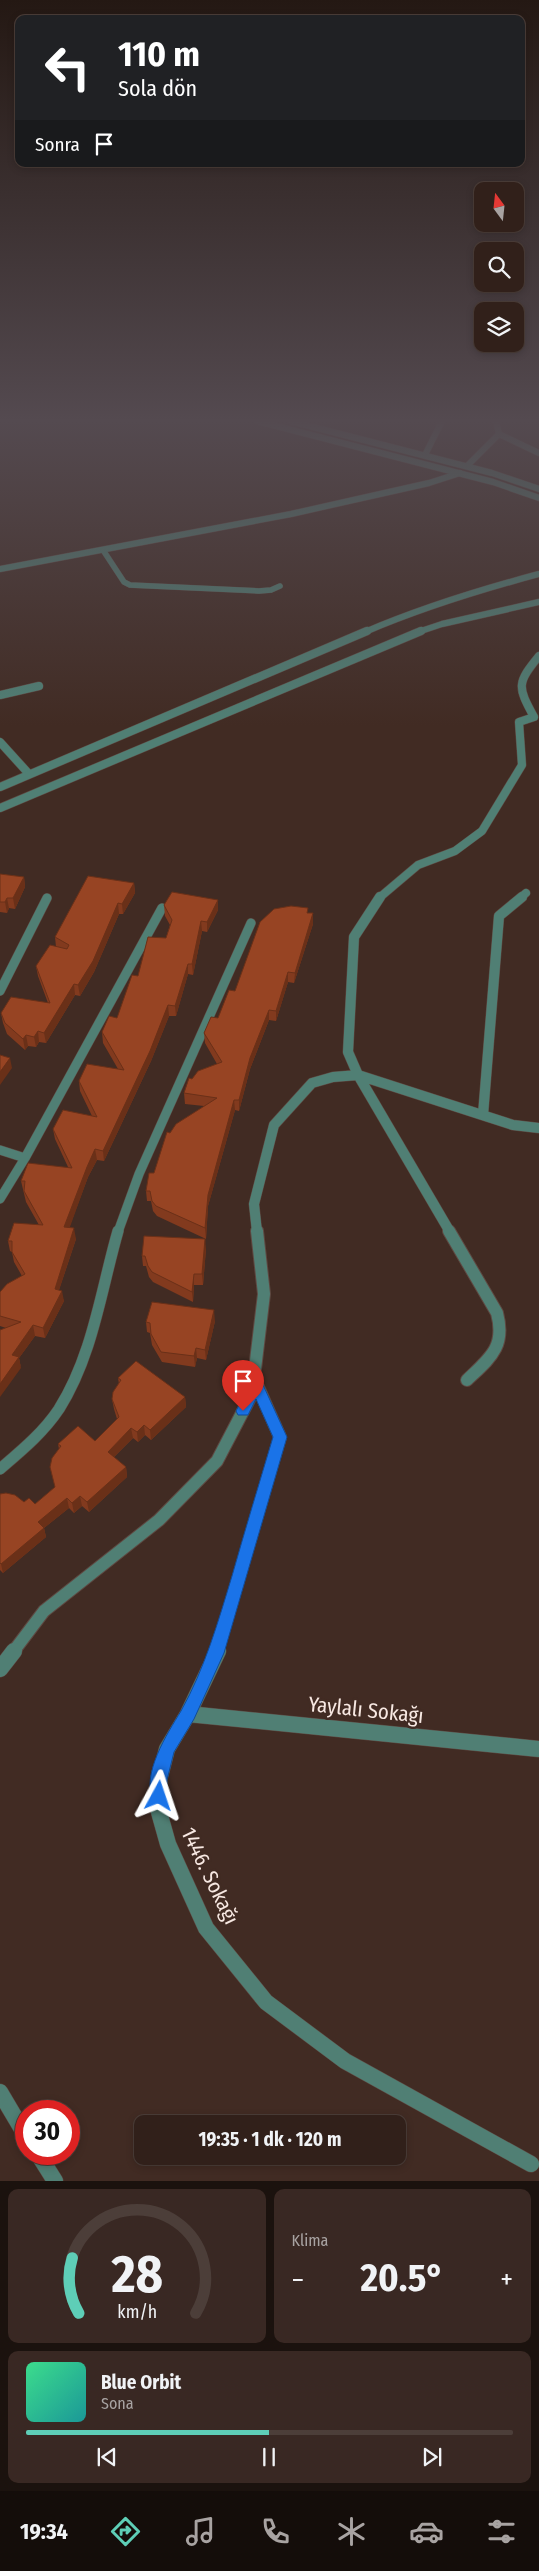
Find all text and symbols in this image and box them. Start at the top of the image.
text: 110 m [118,33,200,75]
icon: left [35,35,100,100]
text: Sola dön [118,75,197,102]
icon: arrive [90,130,118,158]
text: Sonra [35,133,80,156]
north arrow [474,182,524,232]
map controls [474,182,524,352]
button: search [474,242,524,292]
button: layers [474,302,524,352]
pin [222,1360,264,1411]
icon: arrive [229,1367,257,1395]
street label: Yaylalı Sokağı [307,1691,425,1729]
position arrow [132,1769,184,1821]
street label: 1446. Sokağı [175,1823,245,1929]
speed limit sign: 30 [15,2100,80,2165]
text: 19:35 · 1 dk · 120 m [198,2128,342,2151]
text: Klima [292,2231,328,2250]
text: 28 [110,2243,163,2306]
text: 20.5° [360,2255,444,2301]
text: − [292,2263,304,2296]
text: + [500,2263,513,2296]
text: km/h [117,2301,157,2323]
text: Blue Orbit [101,2371,181,2394]
text: Sona [101,2394,134,2413]
icon: previous [93,2443,121,2471]
icon: pause [255,2443,283,2471]
icon: next [418,2443,446,2471]
icon: directions [108,2514,143,2549]
icon: music [183,2514,218,2549]
icon: phone [258,2514,293,2549]
icon: climate [334,2514,369,2549]
icon: car [409,2514,444,2549]
icon: filters [484,2514,519,2549]
text: 19:34 [20,2518,68,2545]

